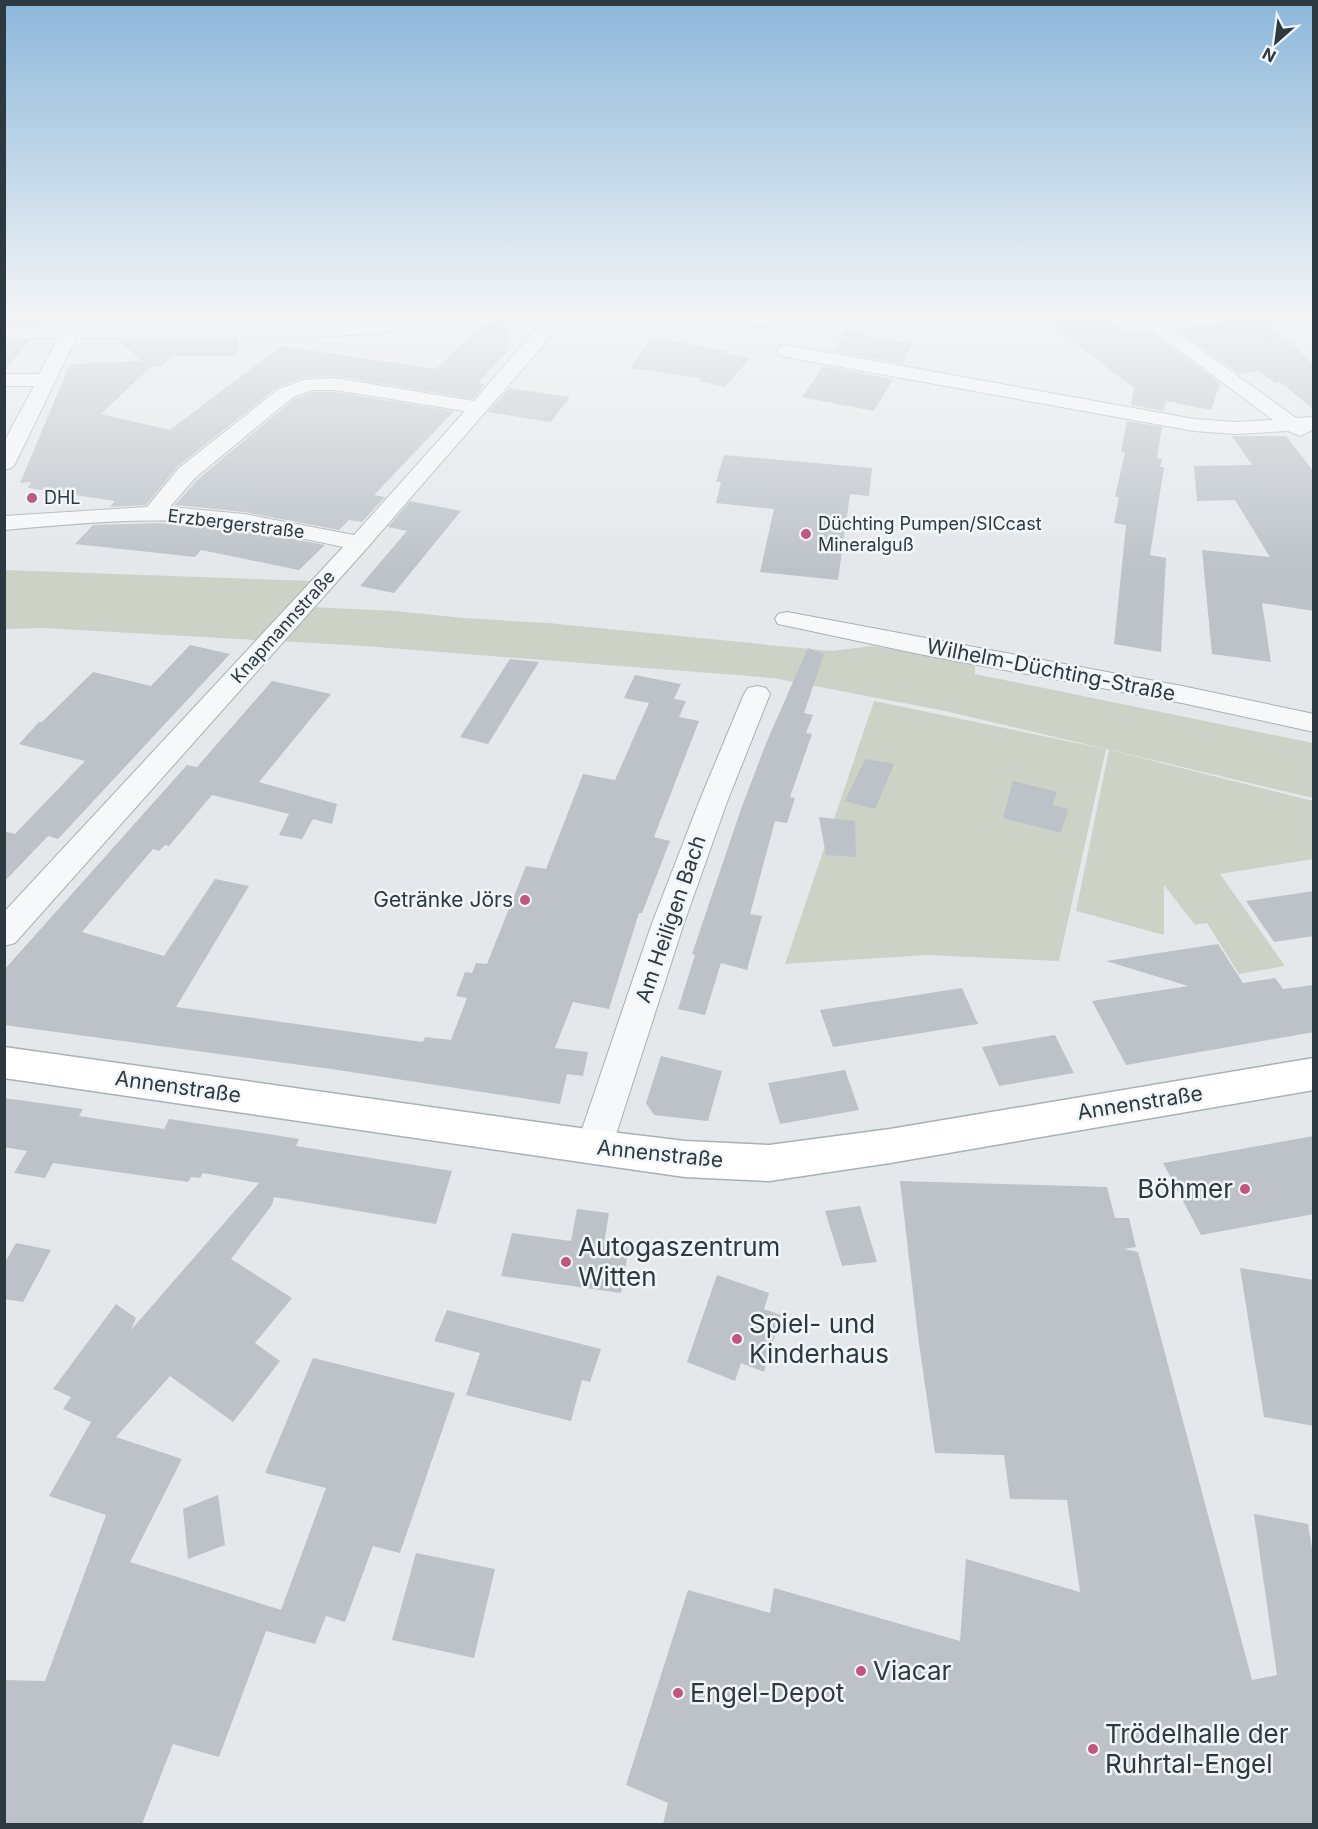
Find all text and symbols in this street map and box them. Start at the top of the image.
north arrow [1246,12,1306,72]
text: N [1259,44,1279,67]
place label: DHL [44,487,81,508]
marker: DHL [25,491,39,505]
street label: Erzbergerstraße [166,505,306,542]
place label: Düchting Pumpen/SICcast Mineralguß [818,513,1042,555]
marker: Düchting Pumpen/SICcast Mineralguß [799,527,813,541]
street label: Knapmannstraße [226,566,339,688]
street label: Wilhelm-Düchting-Straße [925,633,1178,706]
street label: Am Heiligen Bach [630,832,711,1006]
place label: Getränke Jörs [373,887,513,912]
marker: Getränke Jörs [518,893,532,907]
street label: Annenstraße [114,1065,243,1108]
street label: Annenstraße [1075,1080,1204,1125]
street label: Annenstraße [596,1134,724,1173]
place label: Böhmer [1137,1173,1233,1204]
marker: Böhmer [1238,1182,1252,1196]
place label: Autogaszentrum Witten [578,1231,780,1292]
marker: Autogaszentrum Witten [559,1255,573,1269]
place label: Spiel- und Kinderhaus [749,1308,889,1369]
marker: Spiel- und Kinderhaus [730,1332,744,1346]
place label: Viacar [873,1655,952,1686]
marker: Viacar [854,1664,868,1678]
place label: Engel-Depot [690,1677,844,1708]
marker: Engel-Depot [671,1686,685,1700]
place label: Trödelhalle der Ruhrtal-Engel [1105,1718,1289,1779]
marker: Trödelhalle der Ruhrtal-Engel [1086,1742,1100,1756]

